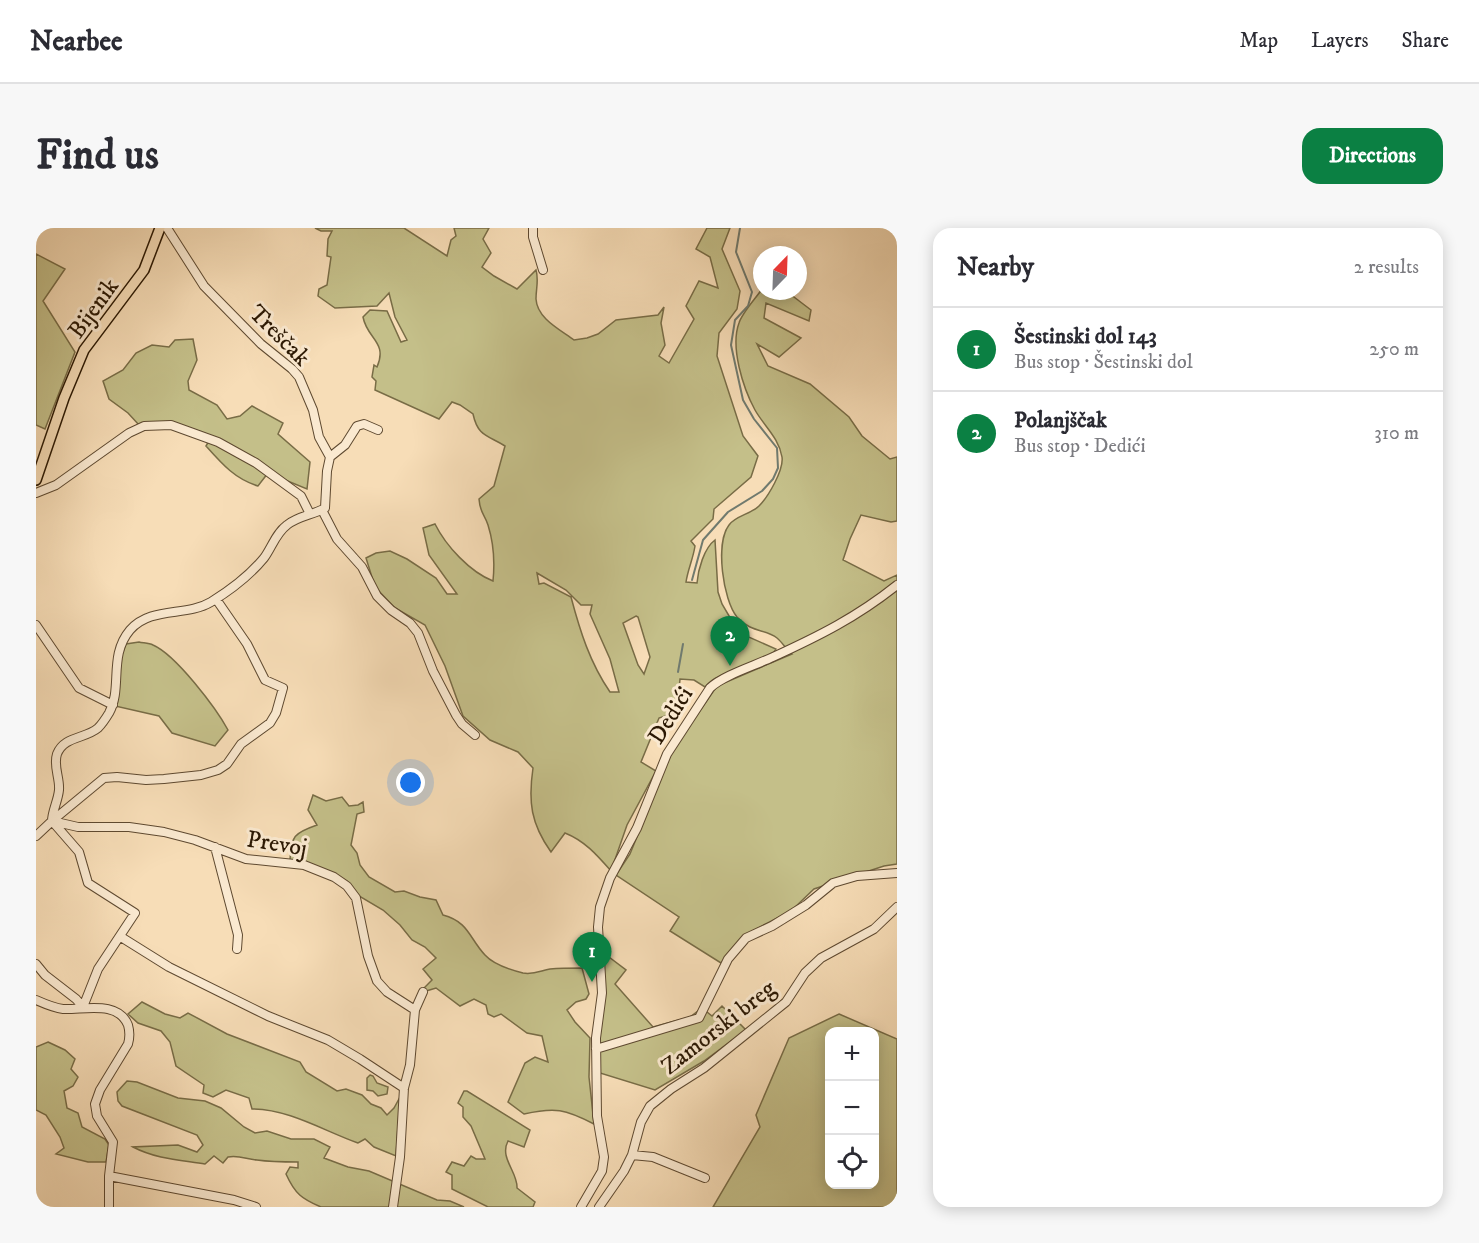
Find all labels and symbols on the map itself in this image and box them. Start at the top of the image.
north arrow [753,246,807,300]
street label: Bijenik [62,272,126,345]
street label: Treščak [242,299,316,373]
pin: 2 [710,616,750,666]
street label: Dedići [642,681,700,750]
your location [396,768,425,797]
street label: Prevoj [245,824,309,864]
pin: 1 [572,932,612,982]
street label: Zamorski breg [655,974,782,1082]

